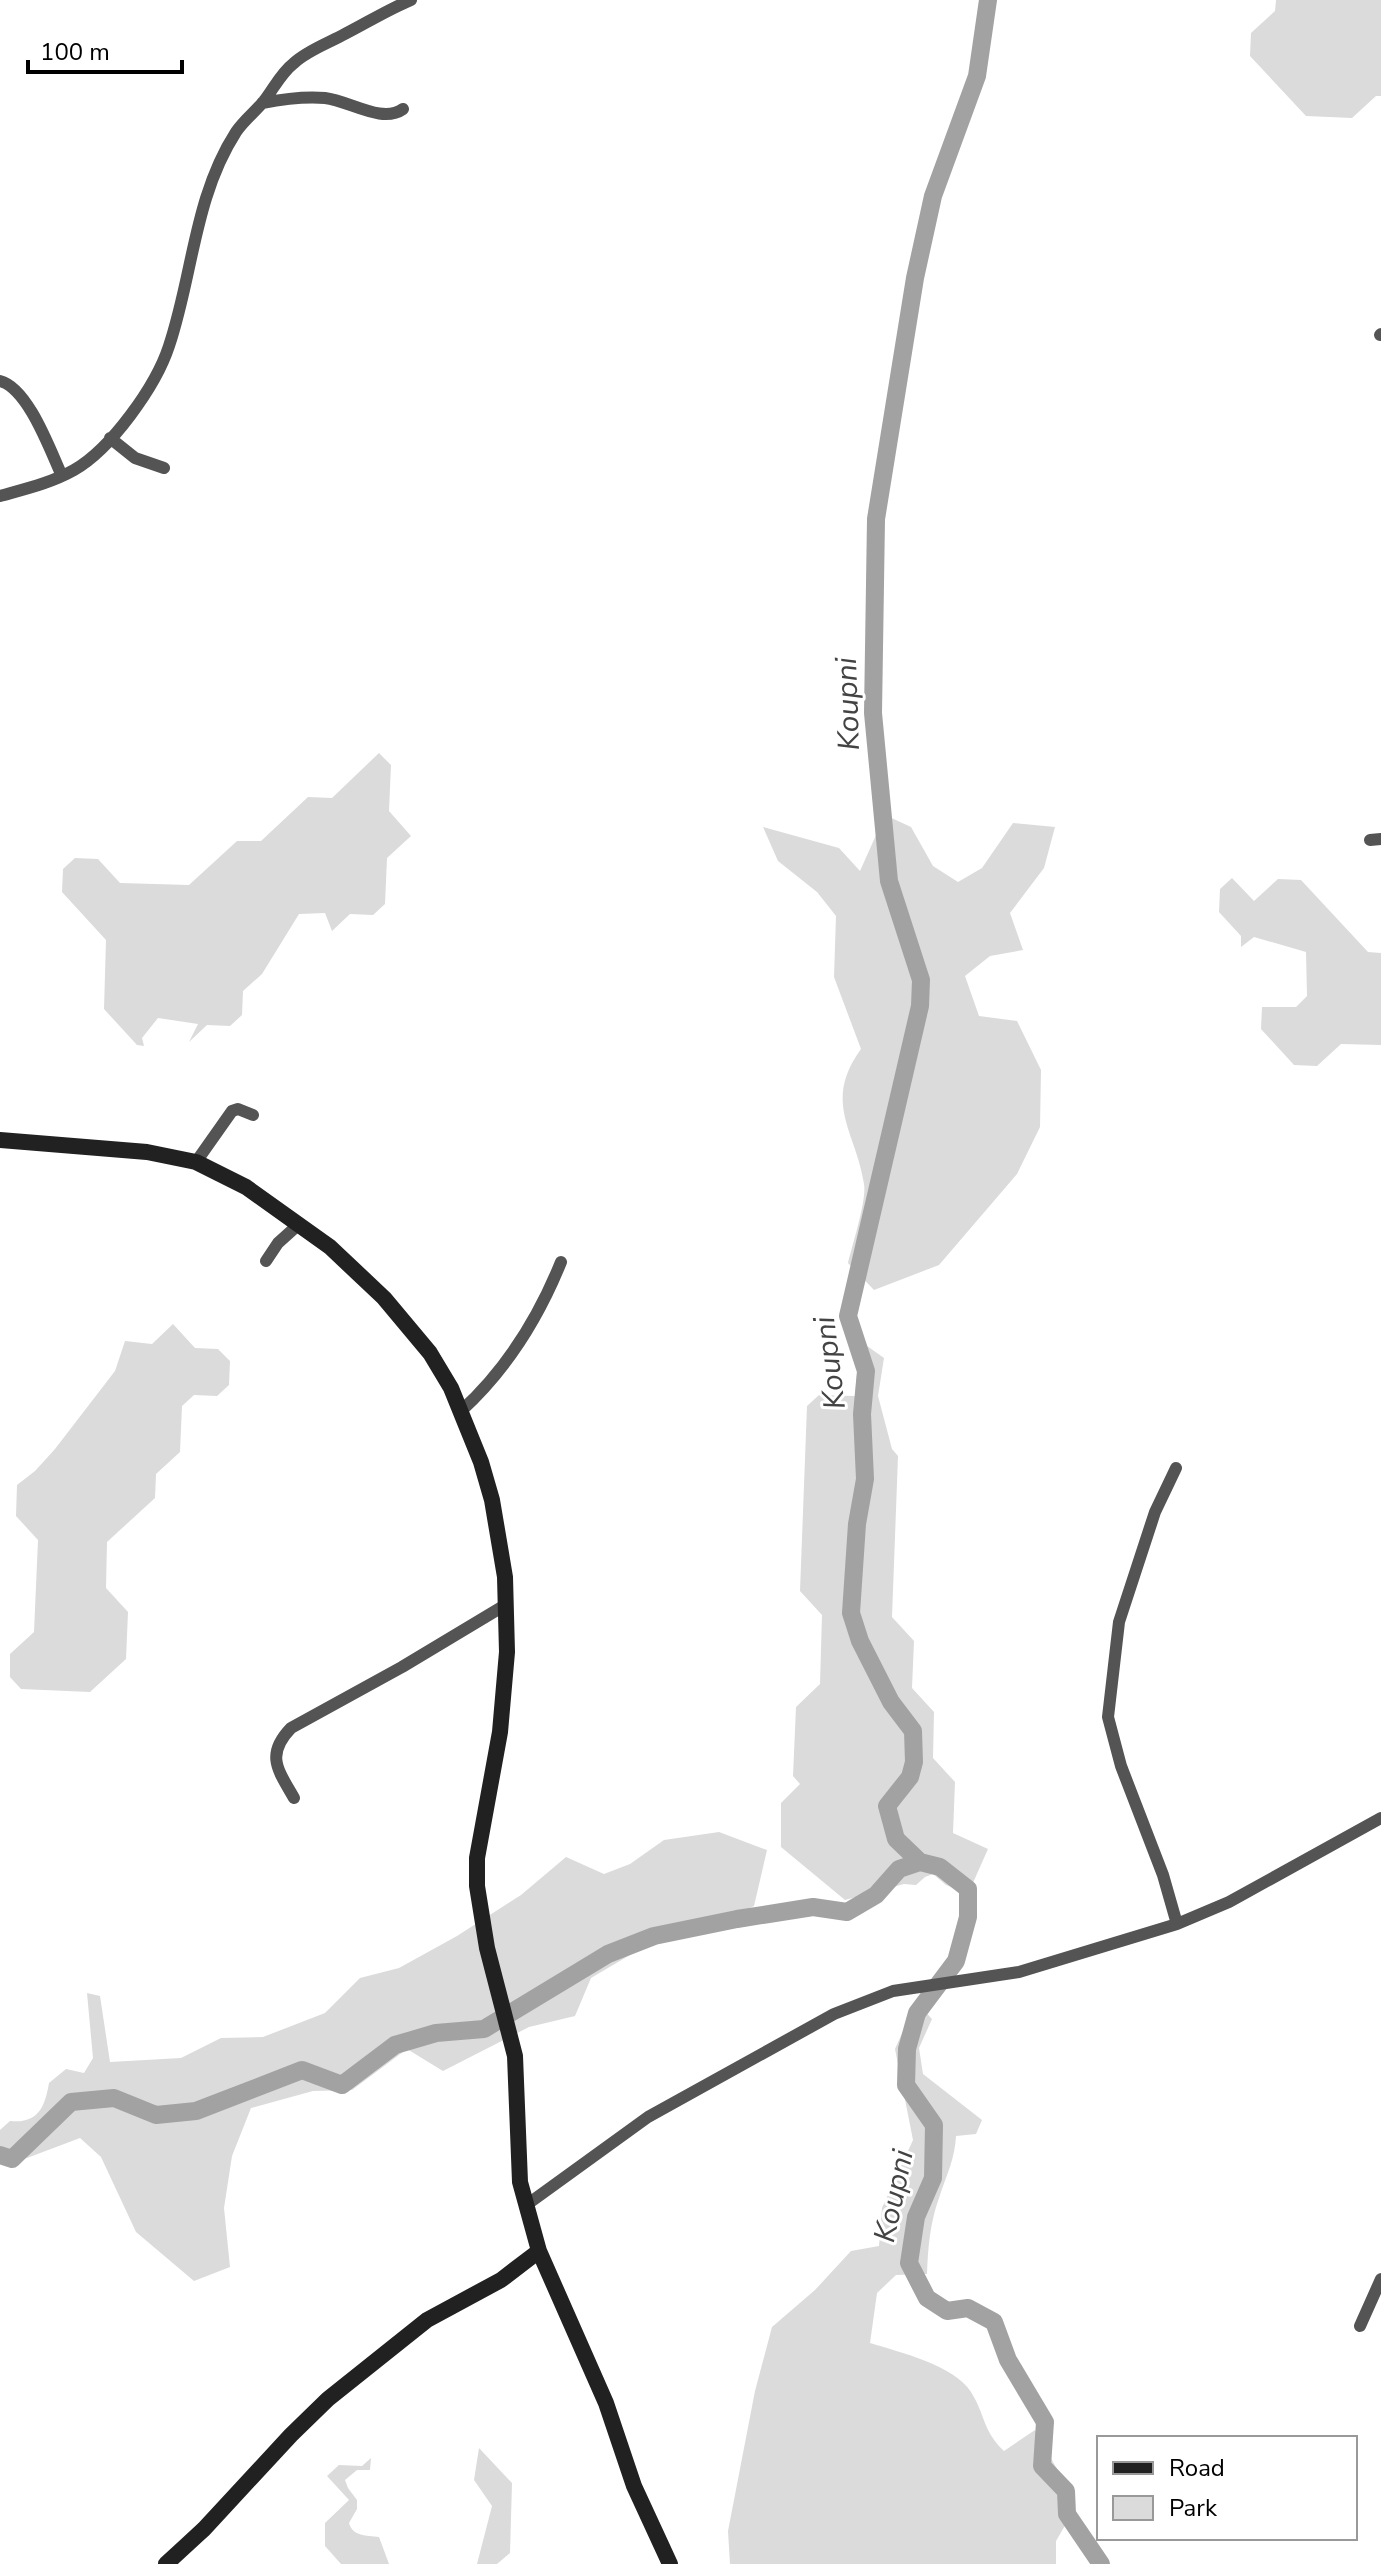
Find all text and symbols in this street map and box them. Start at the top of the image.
scale bar [28,24,182,74]
text: 100 m [40,36,110,68]
water label: Koupni [826,656,870,751]
water label: Koupni [804,1313,856,1412]
water label: Koupni [864,2145,924,2246]
legend [1097,2436,1357,2540]
text: Road [1169,2452,1225,2484]
text: Park [1169,2492,1218,2524]

